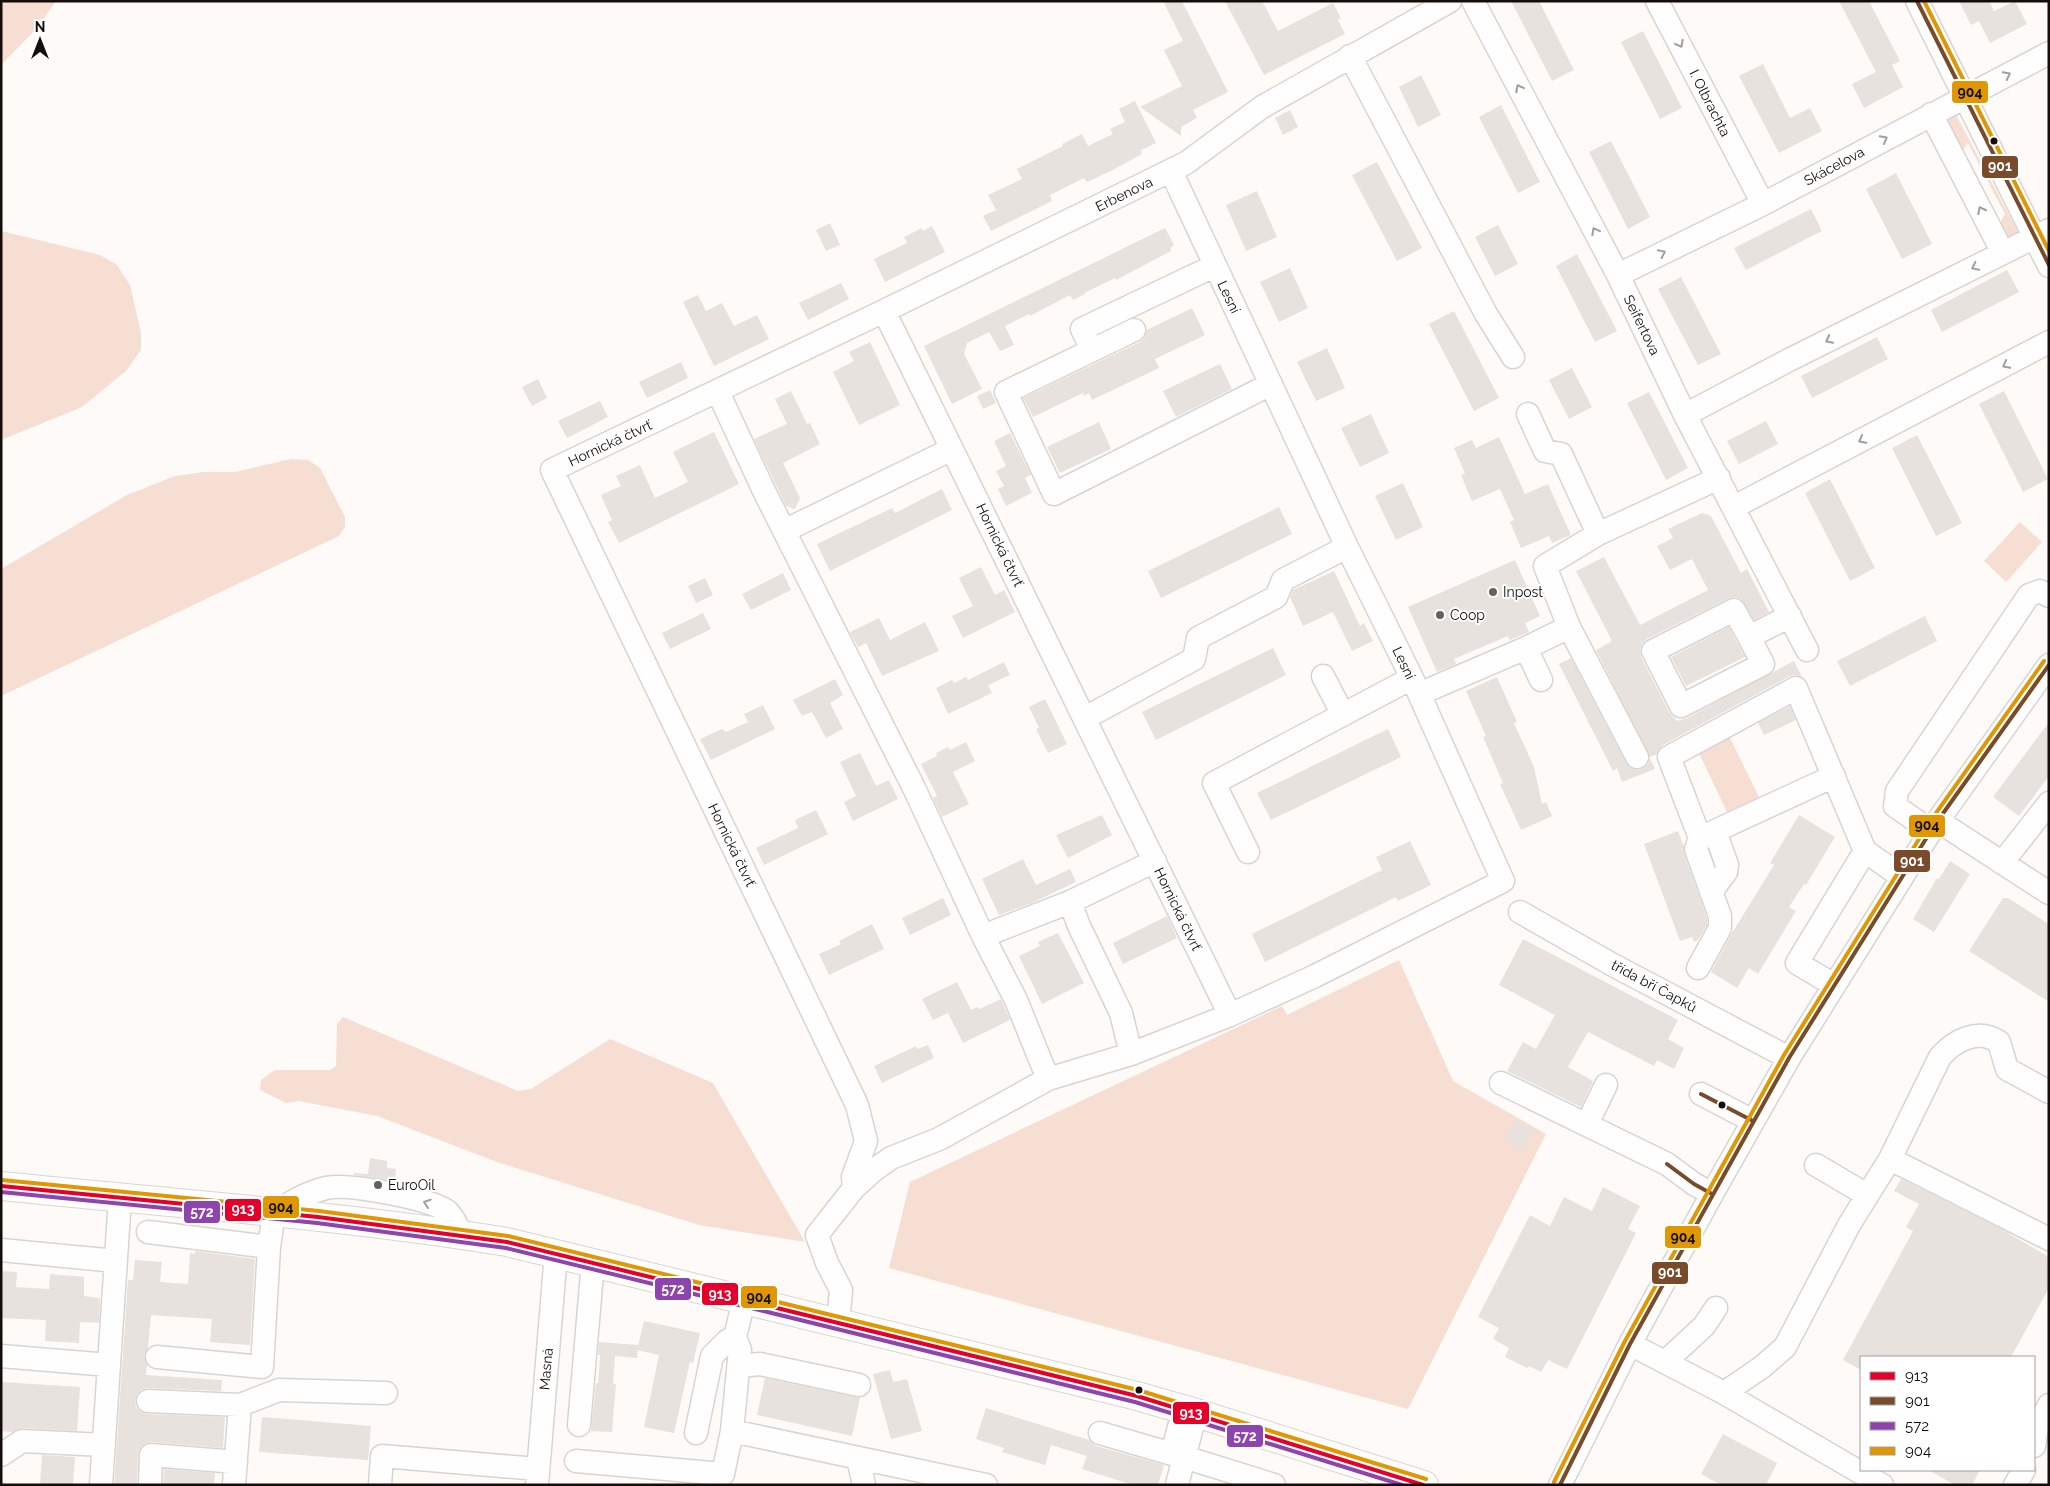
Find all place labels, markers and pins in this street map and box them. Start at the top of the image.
unlabelled marker [1989,136,1999,146]
place label: Inpost [1503,584,1543,600]
marker: Inpost [1487,586,1499,598]
place label: Coop [1450,607,1485,623]
marker: Coop [1434,609,1446,621]
unlabelled marker [1717,1100,1727,1110]
place label: EuroOil [388,1177,435,1193]
marker: EuroOil [372,1179,384,1191]
unlabelled marker [1134,1385,1144,1395]

